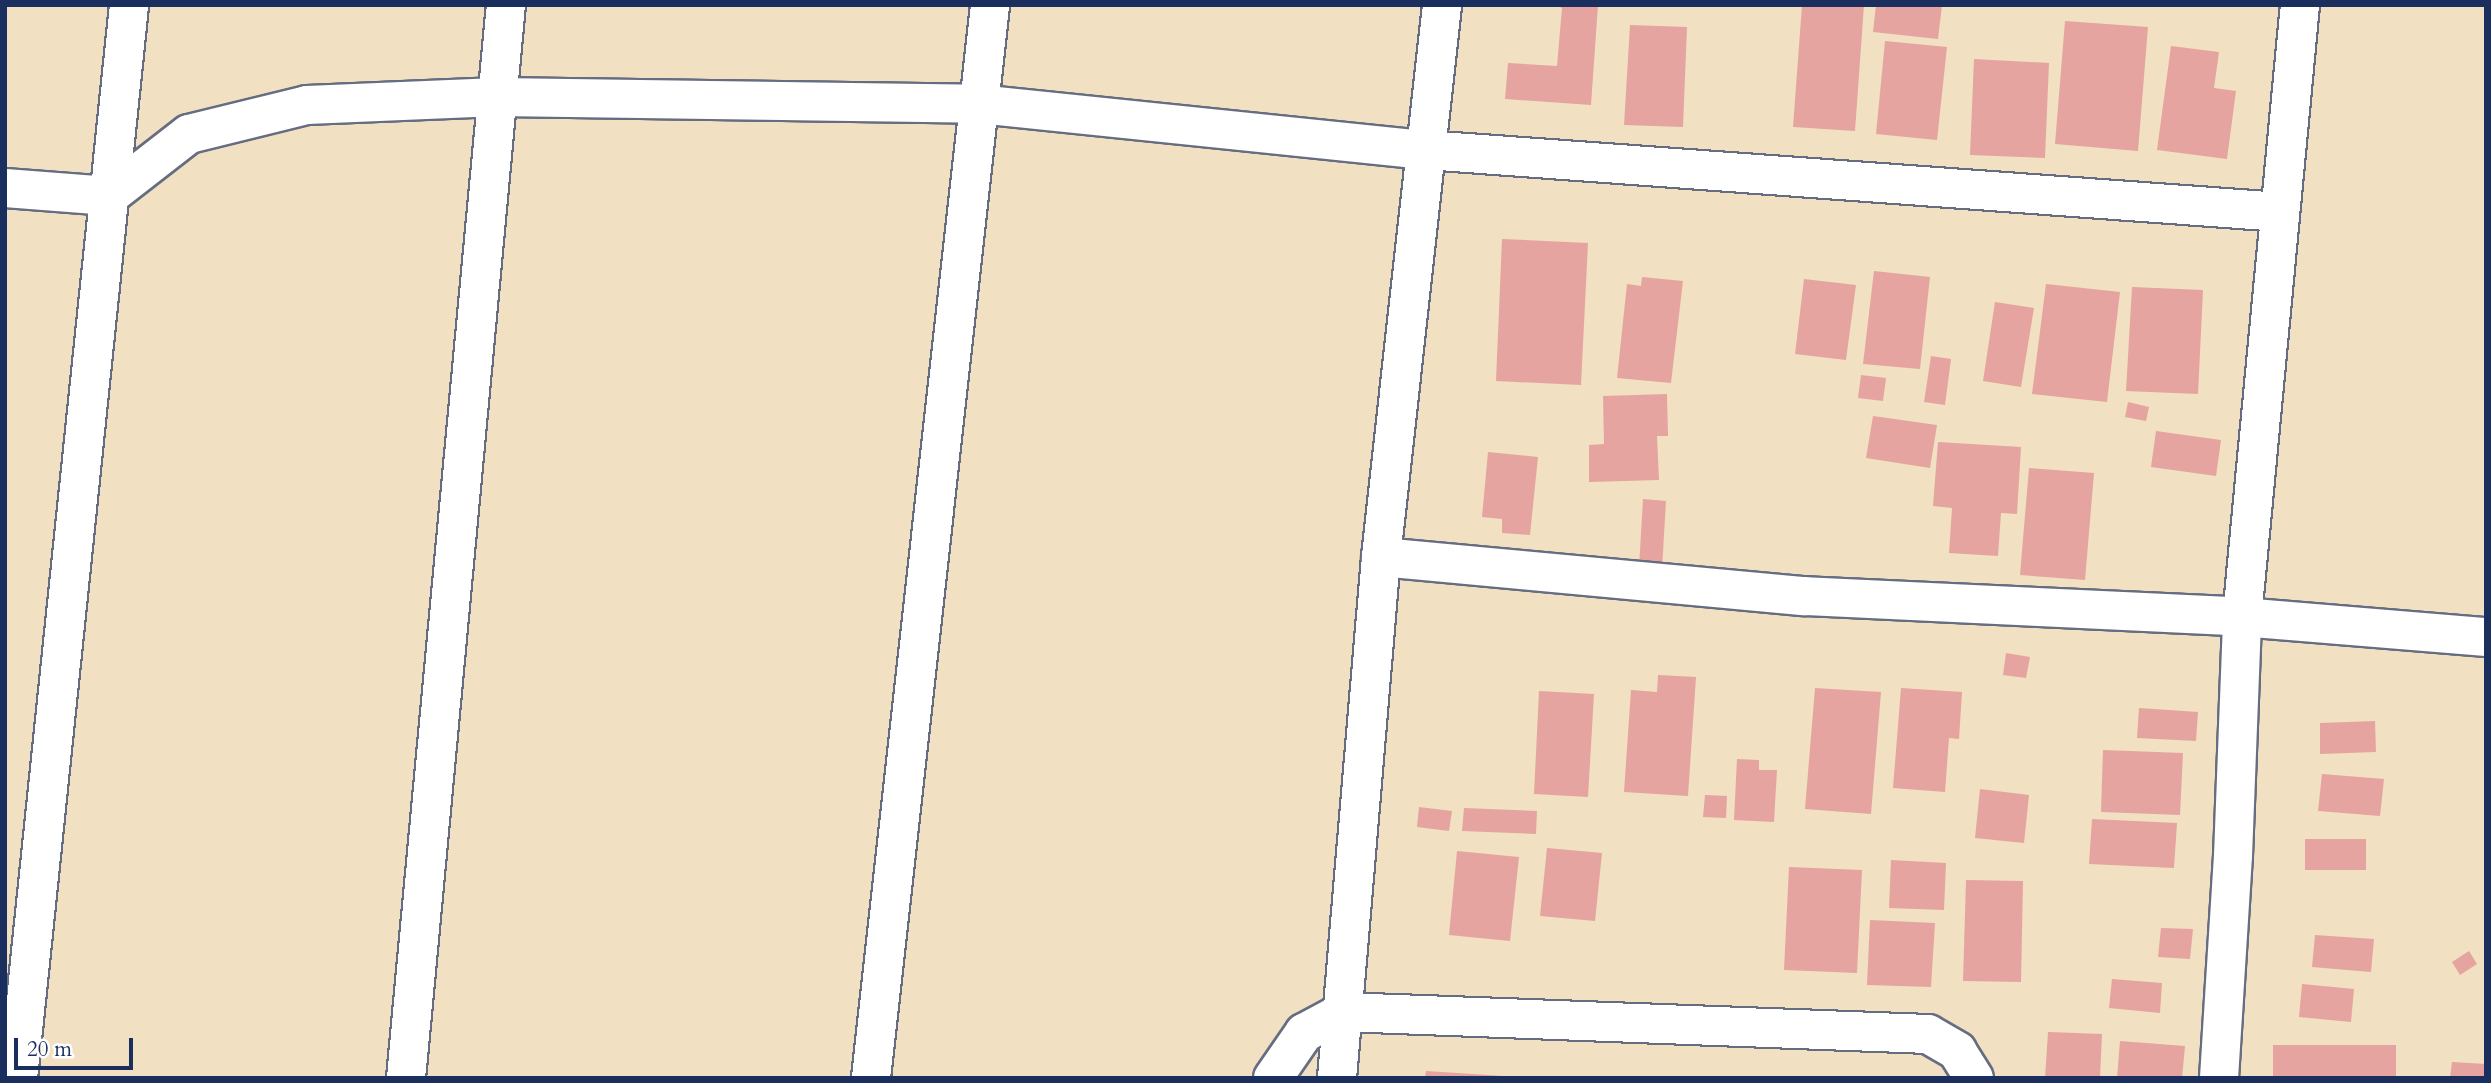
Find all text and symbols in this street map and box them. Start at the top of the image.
scale bar [18,1024,136,1068]
text: 20 m [27,1035,72,1064]

